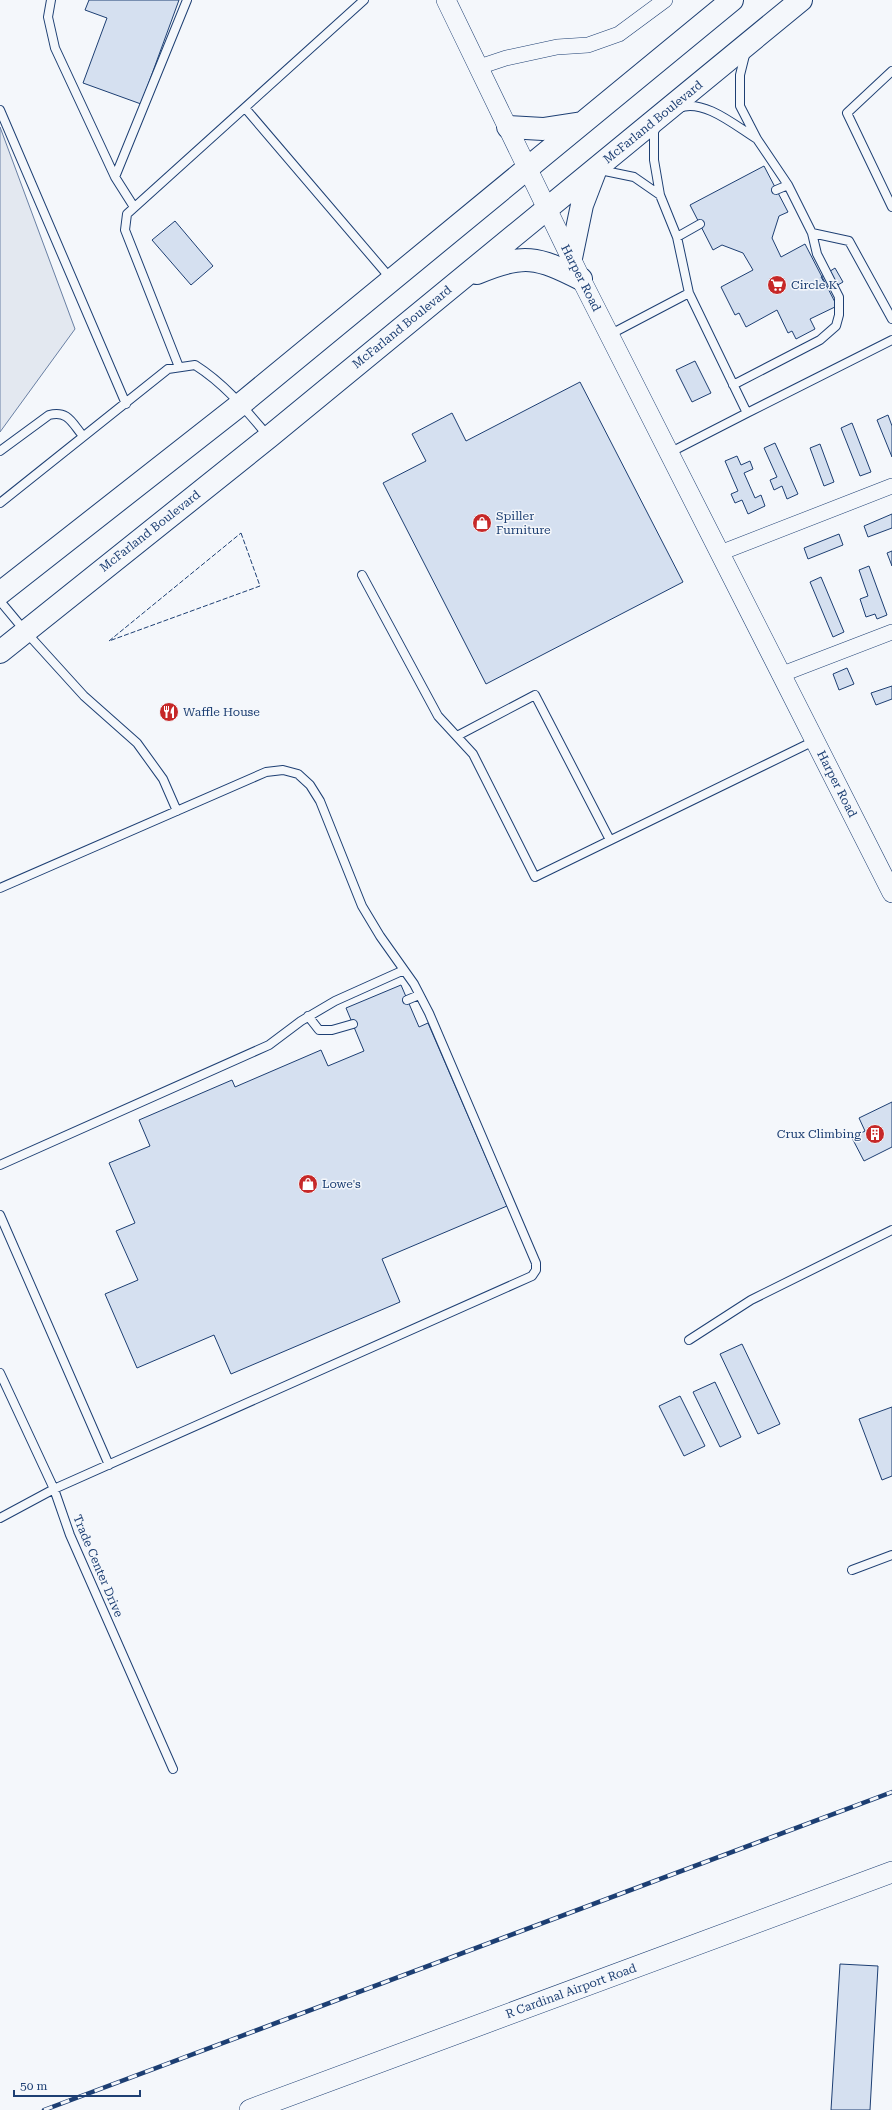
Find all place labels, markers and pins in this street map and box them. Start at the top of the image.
supermarket icon: Circle K [766,274,788,296]
place label: Circle K [791,278,837,292]
place label: Spiller Furniture [496,509,551,537]
shop icon: Spiller Furniture [471,512,493,534]
restaurant icon: Waffle House [158,701,180,723]
place label: Waffle House [183,705,260,719]
building icon: Crux Climbing [864,1123,886,1145]
place label: Crux Climbing [777,1127,861,1141]
shop icon: Lowe's [297,1173,319,1195]
place label: Lowe's [322,1177,361,1191]

